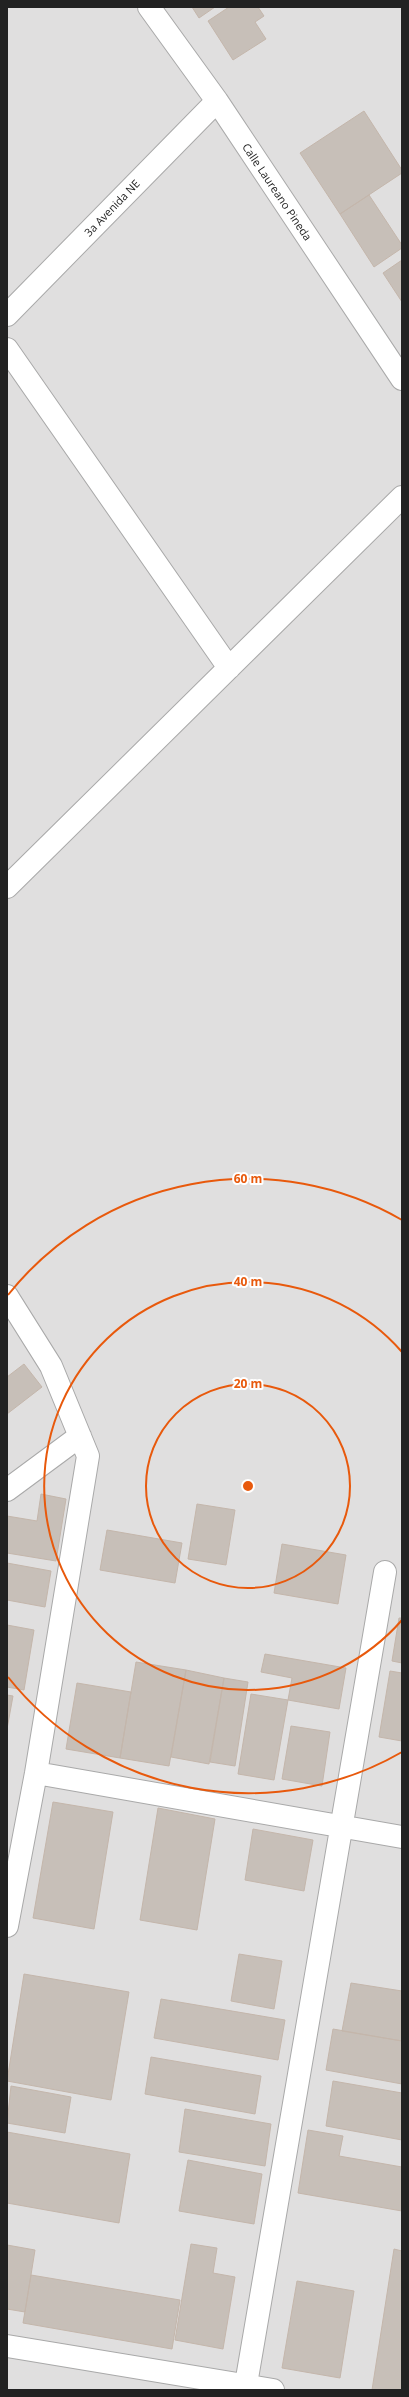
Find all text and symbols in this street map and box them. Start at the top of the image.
street label: Calle Laureano Pineda [239,140,316,243]
street label: 3a Avenida NE [81,176,143,239]
text: 60 m [234,1170,262,1187]
text: 40 m [234,1273,262,1290]
text: 20 m [234,1375,262,1392]
centre of rings [241,1479,255,1493]

